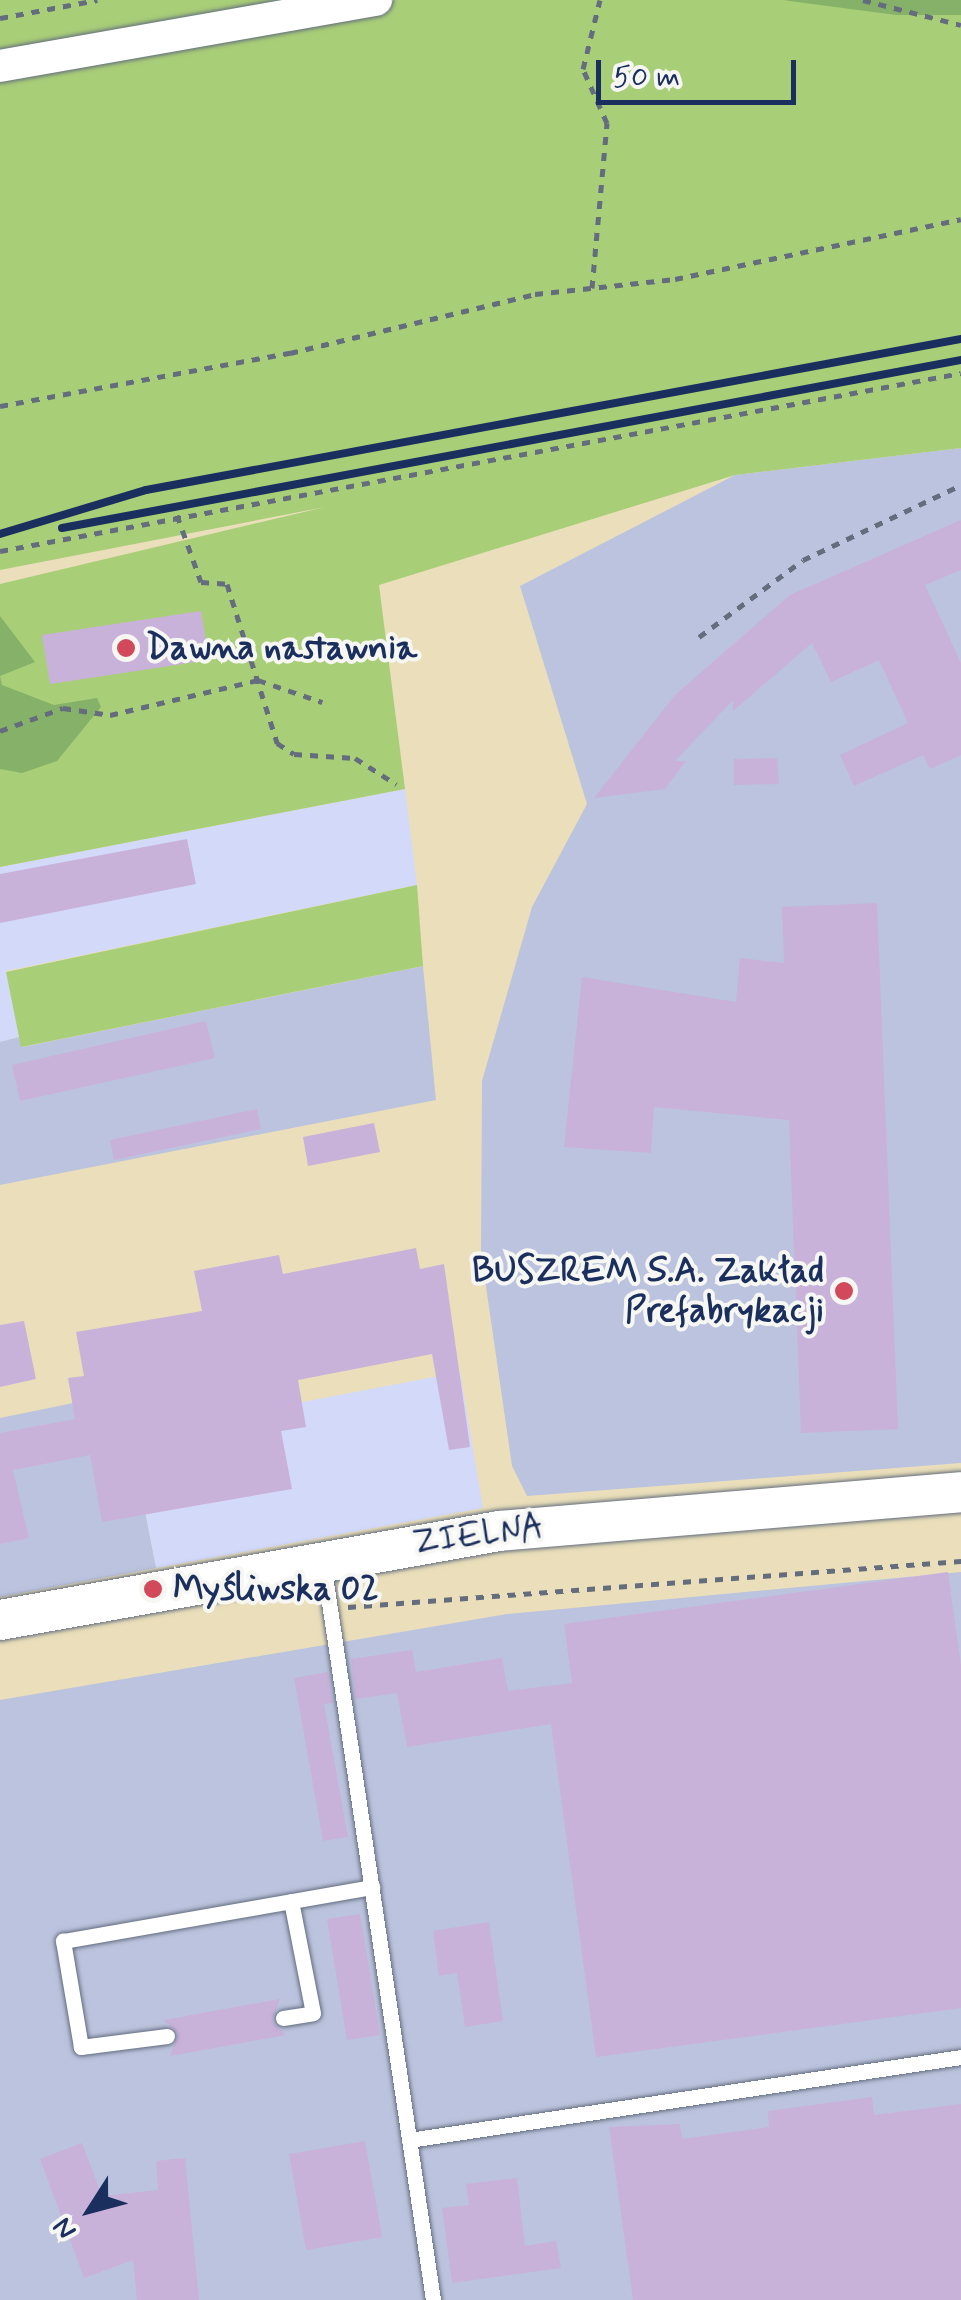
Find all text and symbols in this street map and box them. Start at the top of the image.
scale bar [601,40,801,102]
text: 50 m [613,58,680,97]
place label: Dawna nastawnia [146,627,414,669]
marker: Dawna nastawnia [115,637,137,659]
place label: BUSZREM S.A. Zakład Prefabrykacji [472,1250,824,1332]
marker: BUSZREM S.A. Zakład Prefabrykacji [833,1280,855,1302]
street label: ZIELNA [410,1506,546,1564]
place label: Myśliwska 02 [173,1568,379,1610]
marker: Myśliwska 02 [142,1578,164,1600]
north arrow [40,2160,140,2260]
text: N [45,2210,86,2246]

